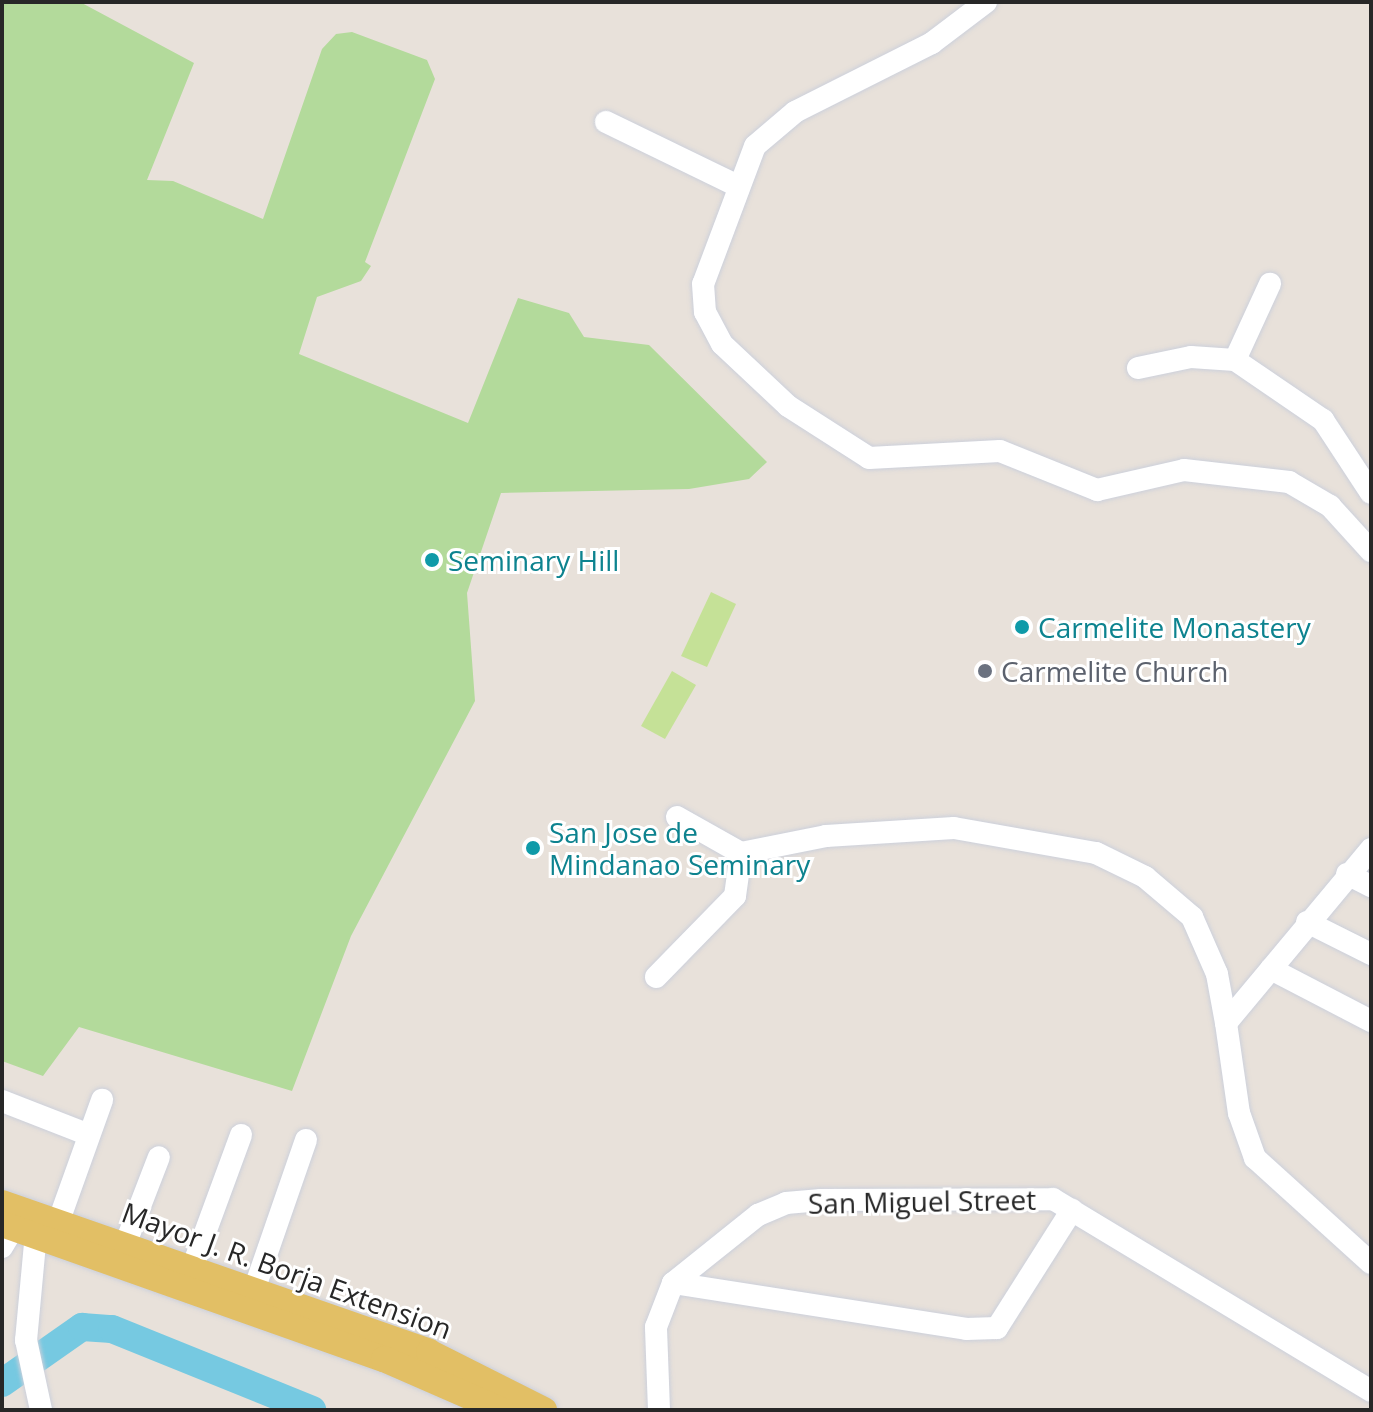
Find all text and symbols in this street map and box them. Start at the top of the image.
place label: Seminary Hill [448,543,619,577]
marker: Seminary Hill [423,551,441,569]
place label: Carmelite Monastery [1038,610,1311,644]
marker: Carmelite Monastery [1013,618,1031,636]
place label: Carmelite Church [1001,654,1228,688]
marker: Carmelite Church [976,662,994,680]
place label: San Jose de Mindanao Seminary [549,815,810,881]
marker: San Jose de Mindanao Seminary [524,839,542,857]
street label: San Miguel Street [808,1182,1036,1220]
street label: Mayor J. R. Borja Extension [118,1195,456,1345]

